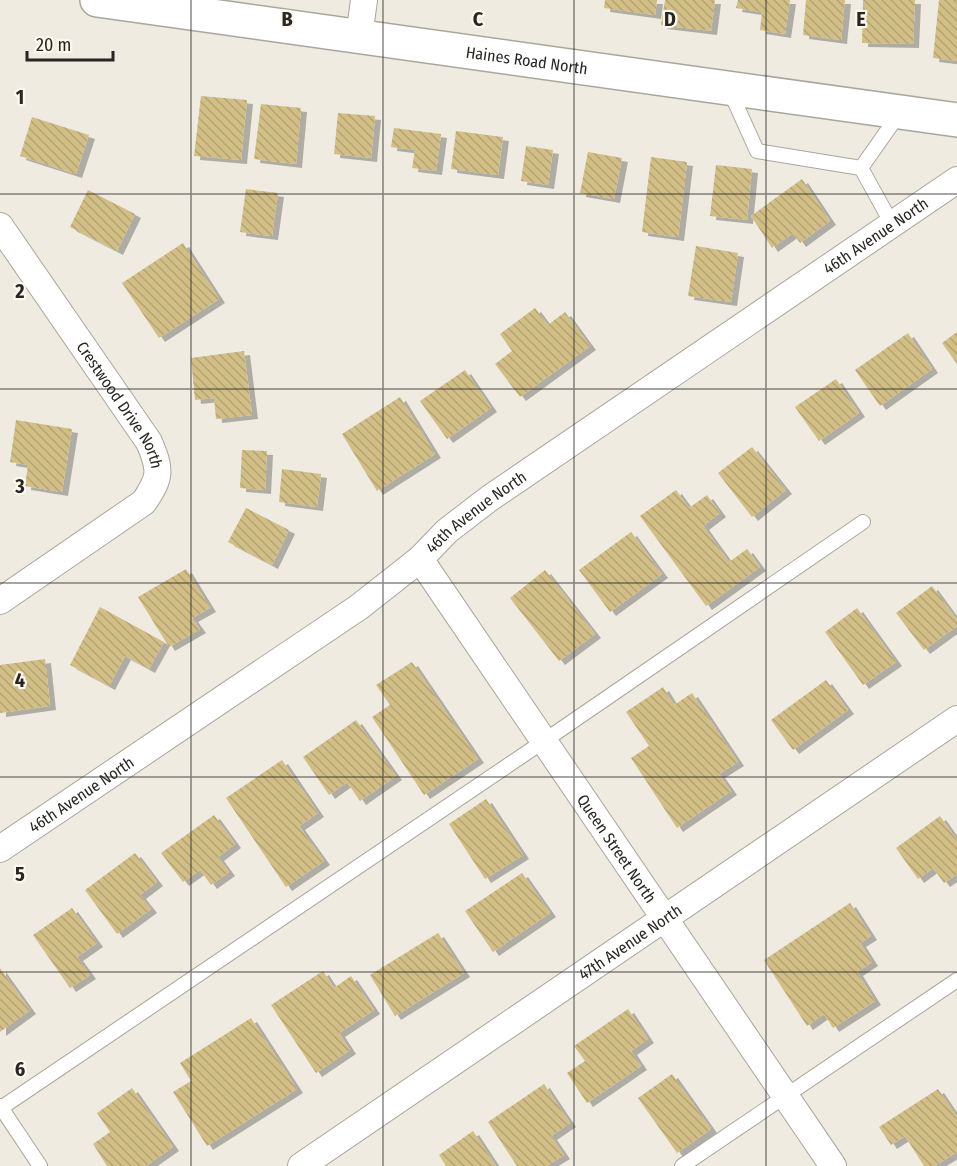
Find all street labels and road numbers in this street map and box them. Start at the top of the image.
street label: Haines Road North [465,43,589,78]
street label: 46th Avenue North [820,194,932,278]
street label: Crestwood Drive North [72,338,166,470]
street label: 46th Avenue North [422,467,530,557]
street label: 46th Avenue North [25,753,138,837]
street label: Queen Street North [573,791,660,906]
street label: 47th Avenue North [575,900,685,984]

